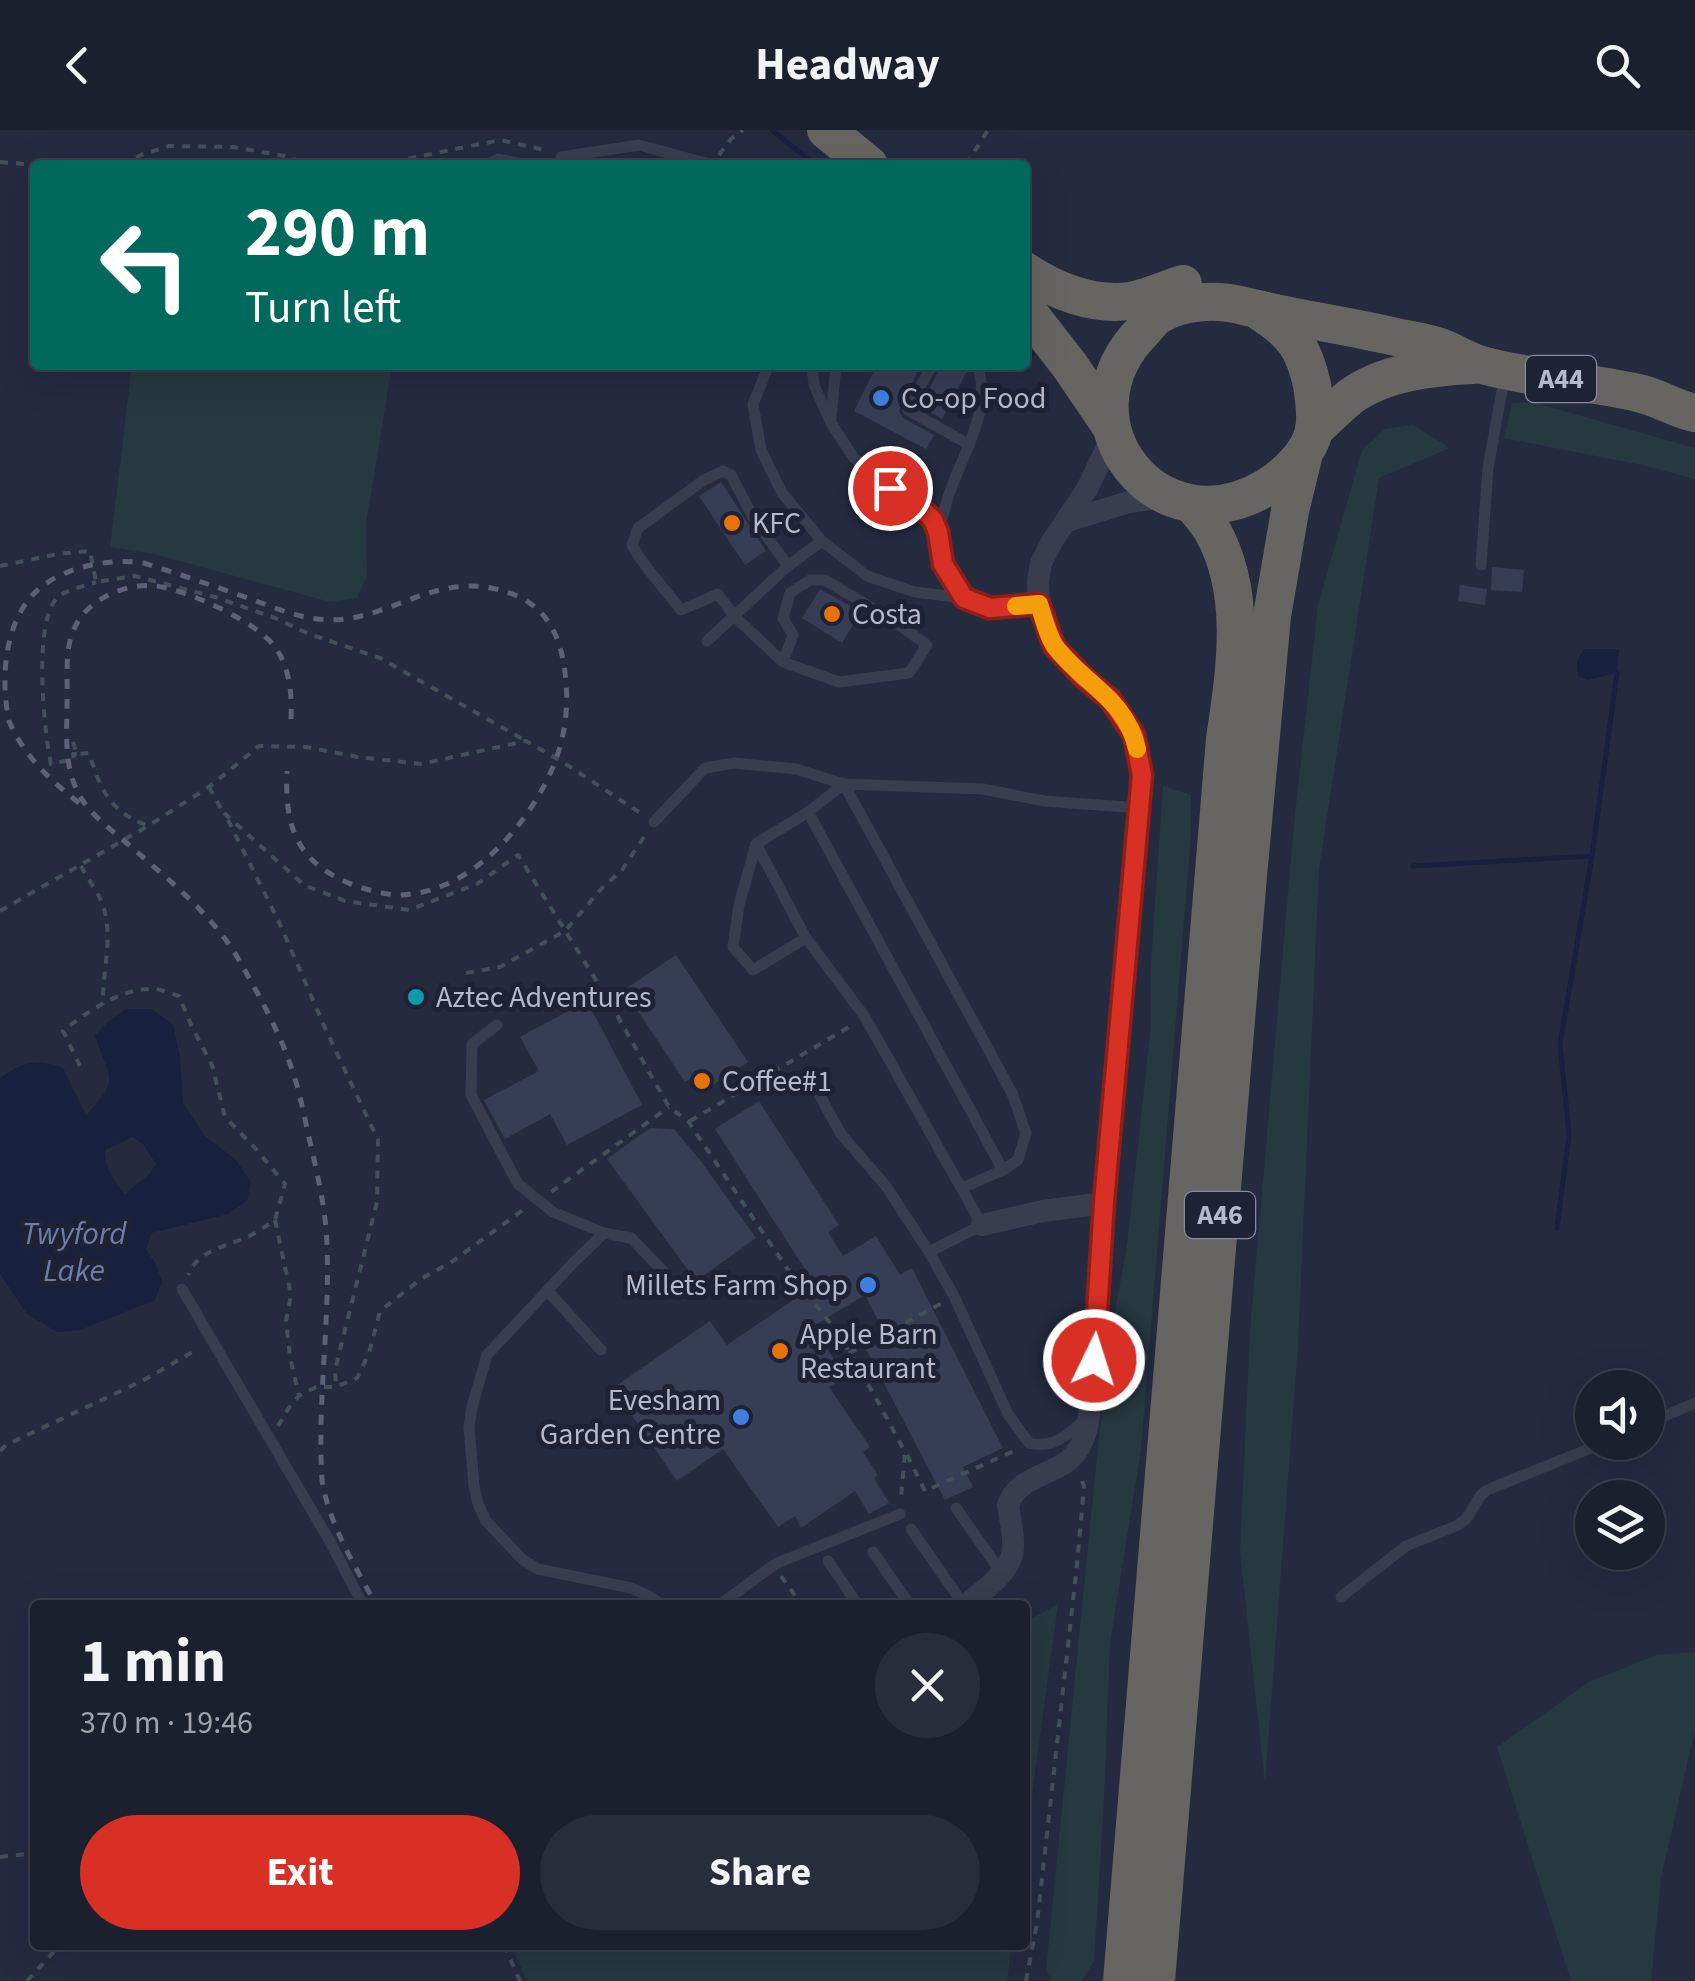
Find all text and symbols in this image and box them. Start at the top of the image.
text: Headway [755,33,940,97]
icon: back [50,38,105,93]
icon: search [1590,38,1645,93]
text: 290 m [245,183,430,283]
icon: left [80,200,210,330]
text: Turn left [245,276,401,340]
road number: A44 [1526,356,1596,402]
place label: Co-op Food [901,377,1046,420]
marker: Co-op Food [870,387,892,409]
pin [848,446,933,531]
icon: arrive [863,461,918,516]
place label: KFC [752,502,801,545]
marker: KFC [721,512,743,534]
place label: Costa [852,593,922,636]
marker: Costa [821,603,843,625]
place label: Aztec Adventures [436,976,651,1019]
marker: Aztec Adventures [405,986,427,1008]
place label: Coffee#1 [722,1060,832,1103]
marker: Coffee#1 [691,1070,713,1092]
road number: A46 [1185,1192,1255,1238]
water label: Twyford Lake [22,1211,127,1294]
place label: Millets Farm Shop [625,1264,848,1307]
marker: Millets Farm Shop [857,1274,879,1296]
position arrow [1042,1308,1146,1412]
place label: Apple Barn Restaurant [800,1313,938,1390]
marker: Apple Barn Restaurant [769,1340,791,1362]
map controls [1575,1370,1665,1570]
button: sound [1575,1370,1665,1460]
place label: Evesham Garden Centre [540,1379,721,1456]
marker: Evesham Garden Centre [730,1406,752,1428]
button: layers [1575,1480,1665,1570]
text: 1 min [80,1620,226,1705]
button: close [875,1633,980,1738]
text: 370 m · 19:46 [80,1700,253,1746]
button: Exit [80,1815,520,1930]
button: Share [540,1815,980,1930]

